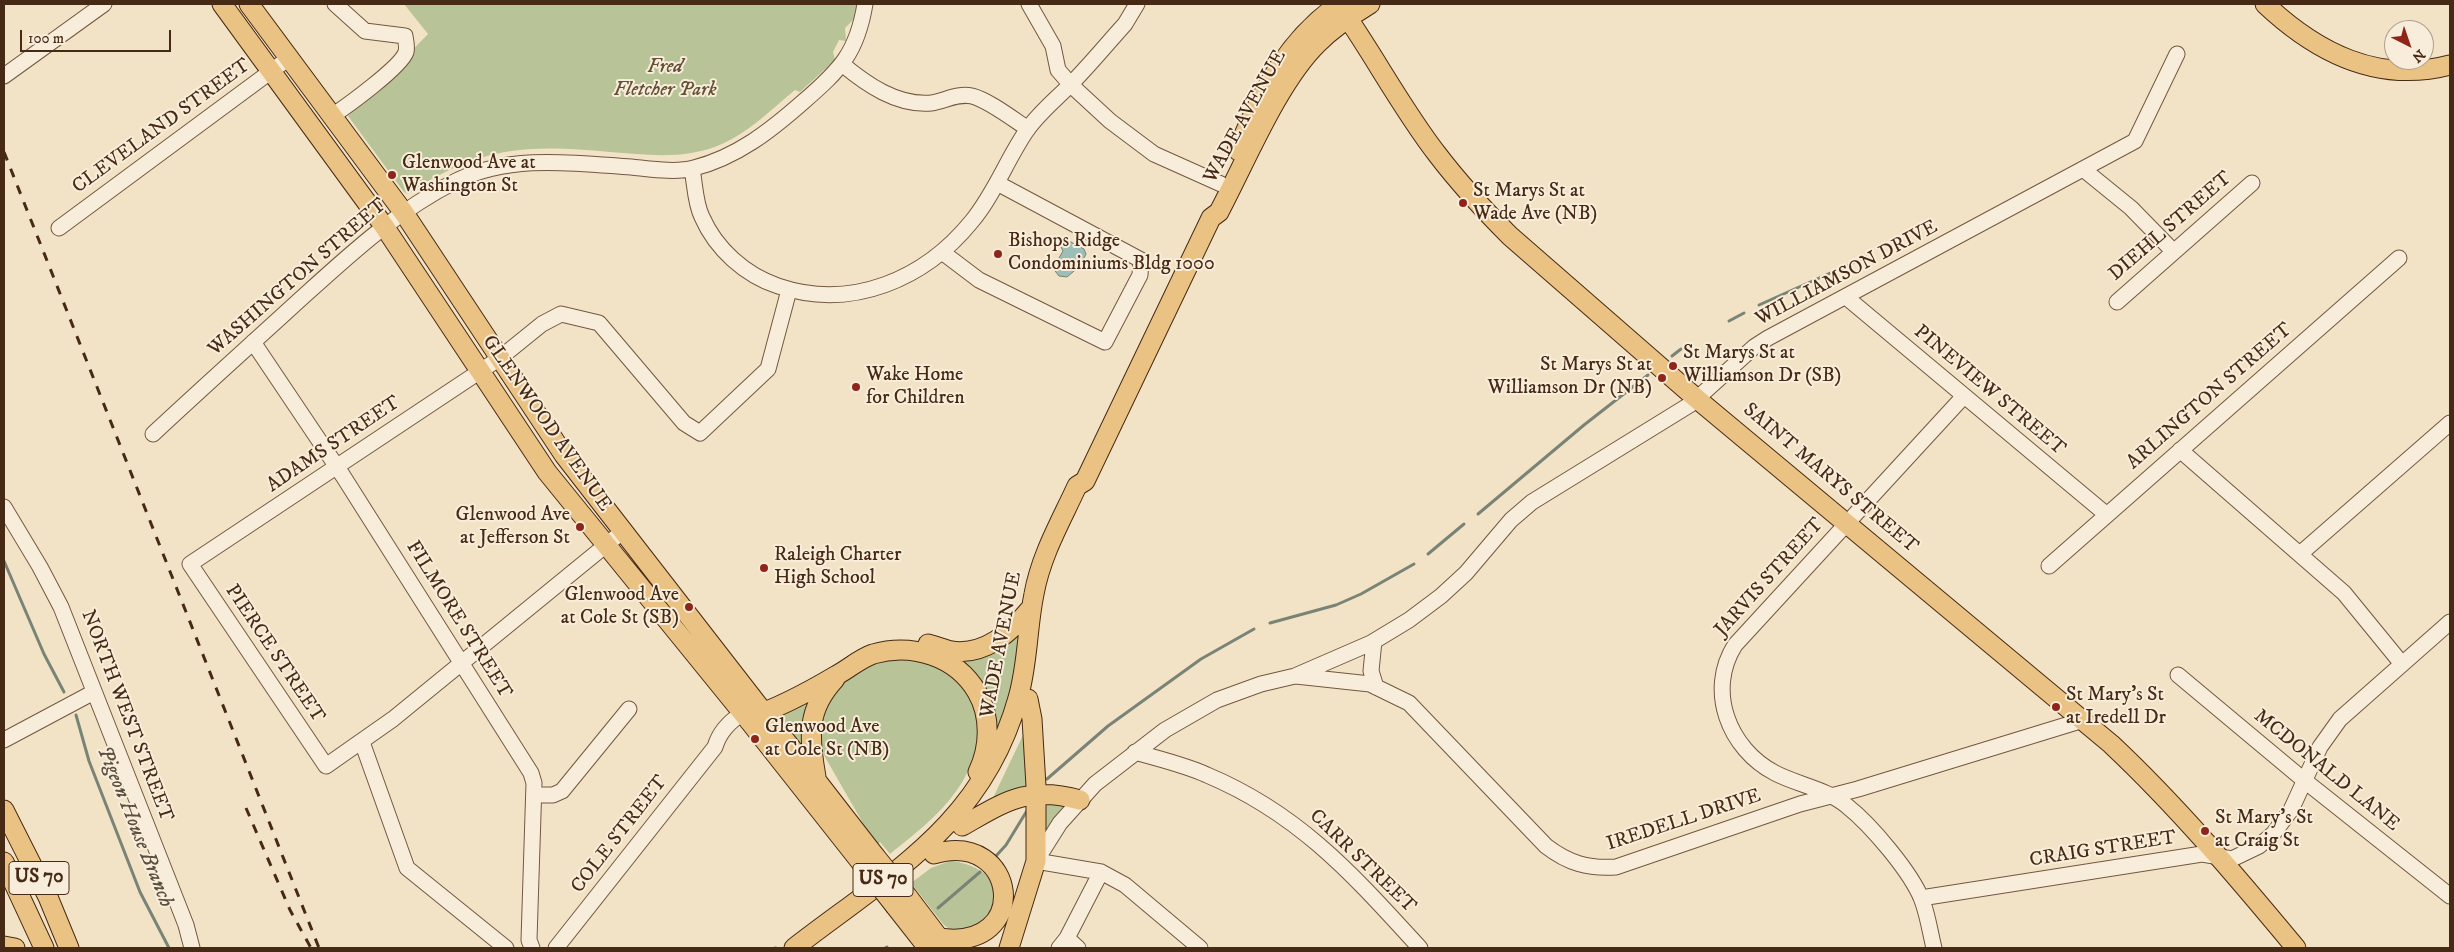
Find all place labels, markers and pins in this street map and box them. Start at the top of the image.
place label: Glenwood Ave at Washington St [402,152,536,199]
marker: Glenwood Ave at Washington St [386,169,398,181]
place label: St Marys St at Wade Ave (NB) [1473,180,1597,227]
marker: St Marys St at Wade Ave (NB) [1457,197,1469,209]
place label: Bishops Ridge Condominiums Bldg 1000 [1008,230,1215,277]
marker: Bishops Ridge Condominiums Bldg 1000 [992,248,1004,260]
place label: St Marys St at Williamson Dr (SB) [1683,342,1841,389]
place label: St Marys St at Williamson Dr (NB) [1488,354,1652,401]
marker: St Marys St at Williamson Dr (SB) [1667,360,1679,372]
place label: Wake Home for Children [866,364,965,411]
marker: St Marys St at Williamson Dr (NB) [1656,372,1668,384]
marker: Wake Home for Children [850,381,862,393]
place label: Glenwood Ave at Jefferson St [456,504,570,551]
marker: Glenwood Ave at Jefferson St [574,521,586,533]
place label: Raleigh Charter High School [774,544,902,591]
marker: Raleigh Charter High School [758,562,770,574]
place label: Glenwood Ave at Cole St (SB) [561,584,679,631]
marker: Glenwood Ave at Cole St (SB) [683,601,695,613]
place label: St Mary's St at Iredell Dr [2066,684,2166,731]
marker: St Mary's St at Iredell Dr [2050,701,2062,713]
place label: Glenwood Ave at Cole St (NB) [765,716,889,763]
marker: Glenwood Ave at Cole St (NB) [749,733,761,745]
place label: St Mary's St at Craig St [2215,807,2313,854]
marker: St Mary's St at Craig St [2199,825,2211,837]

